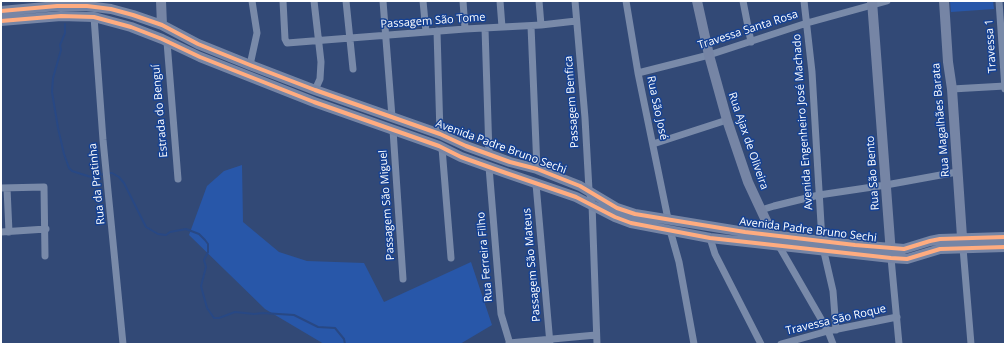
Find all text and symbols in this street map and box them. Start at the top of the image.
street label: Travessa Santa Rosa [696,8,800,52]
street label: Passagem São Tome [380,11,486,31]
street label: Travessa 1 [983,19,999,73]
street label: Avenida Engenheiro José Machado [790,33,816,211]
street label: Passagem Benfica [562,55,582,149]
street label: Rua Magalhães Barata [929,62,953,178]
street label: Estrada do Benguí [149,64,171,158]
street label: Rua São José [644,75,670,141]
street label: Rua Ajax de Oliveira [725,91,771,191]
street label: Avenida Padre Bruno Sechi [434,117,568,177]
street label: Rua São Bento [864,135,882,211]
street label: Rua da Pratinha [86,143,108,225]
street label: Passagem São Miguel [377,149,397,261]
street label: Passagem São Mateus [520,208,544,322]
street label: Rua Ferreira Filho [474,211,496,303]
street label: Avenida Padre Bruno Sechi [739,215,877,245]
street label: Travessa São Roque [785,302,887,338]

